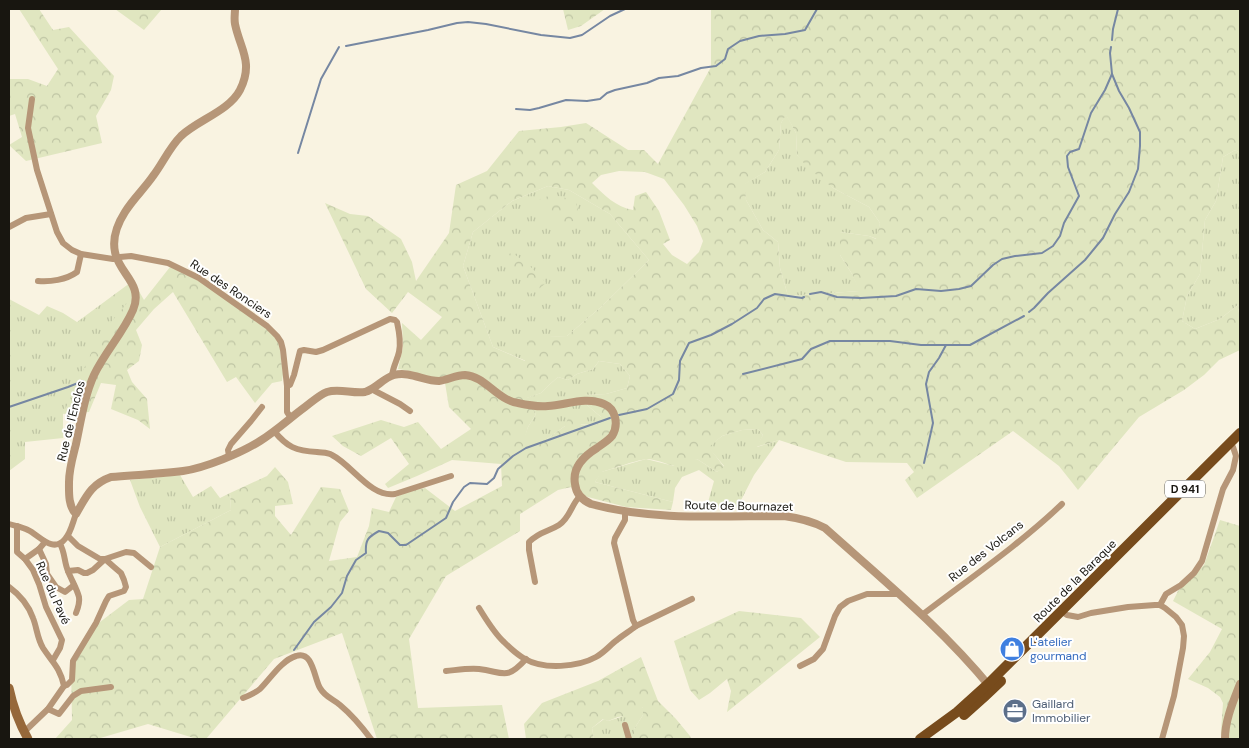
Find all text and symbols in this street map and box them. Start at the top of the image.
street label: Rue des Ronciers [187,256,275,322]
street label: Rue de l'Enclos [53,379,89,463]
road number: D 941 [1165,480,1205,498]
street label: Route de Bournazet [685,497,794,515]
street label: Rue des Volcans [945,517,1027,585]
street label: Route de la Baraque [1030,536,1120,626]
street label: Rue du Pavé [32,559,74,627]
place label: L'atelier gourmand [1030,634,1087,664]
shop icon: L'atelier gourmand [999,636,1025,662]
place label: Gaillard Immobilier [1032,696,1091,726]
office icon: Gaillard Immobilier [1002,698,1028,724]

